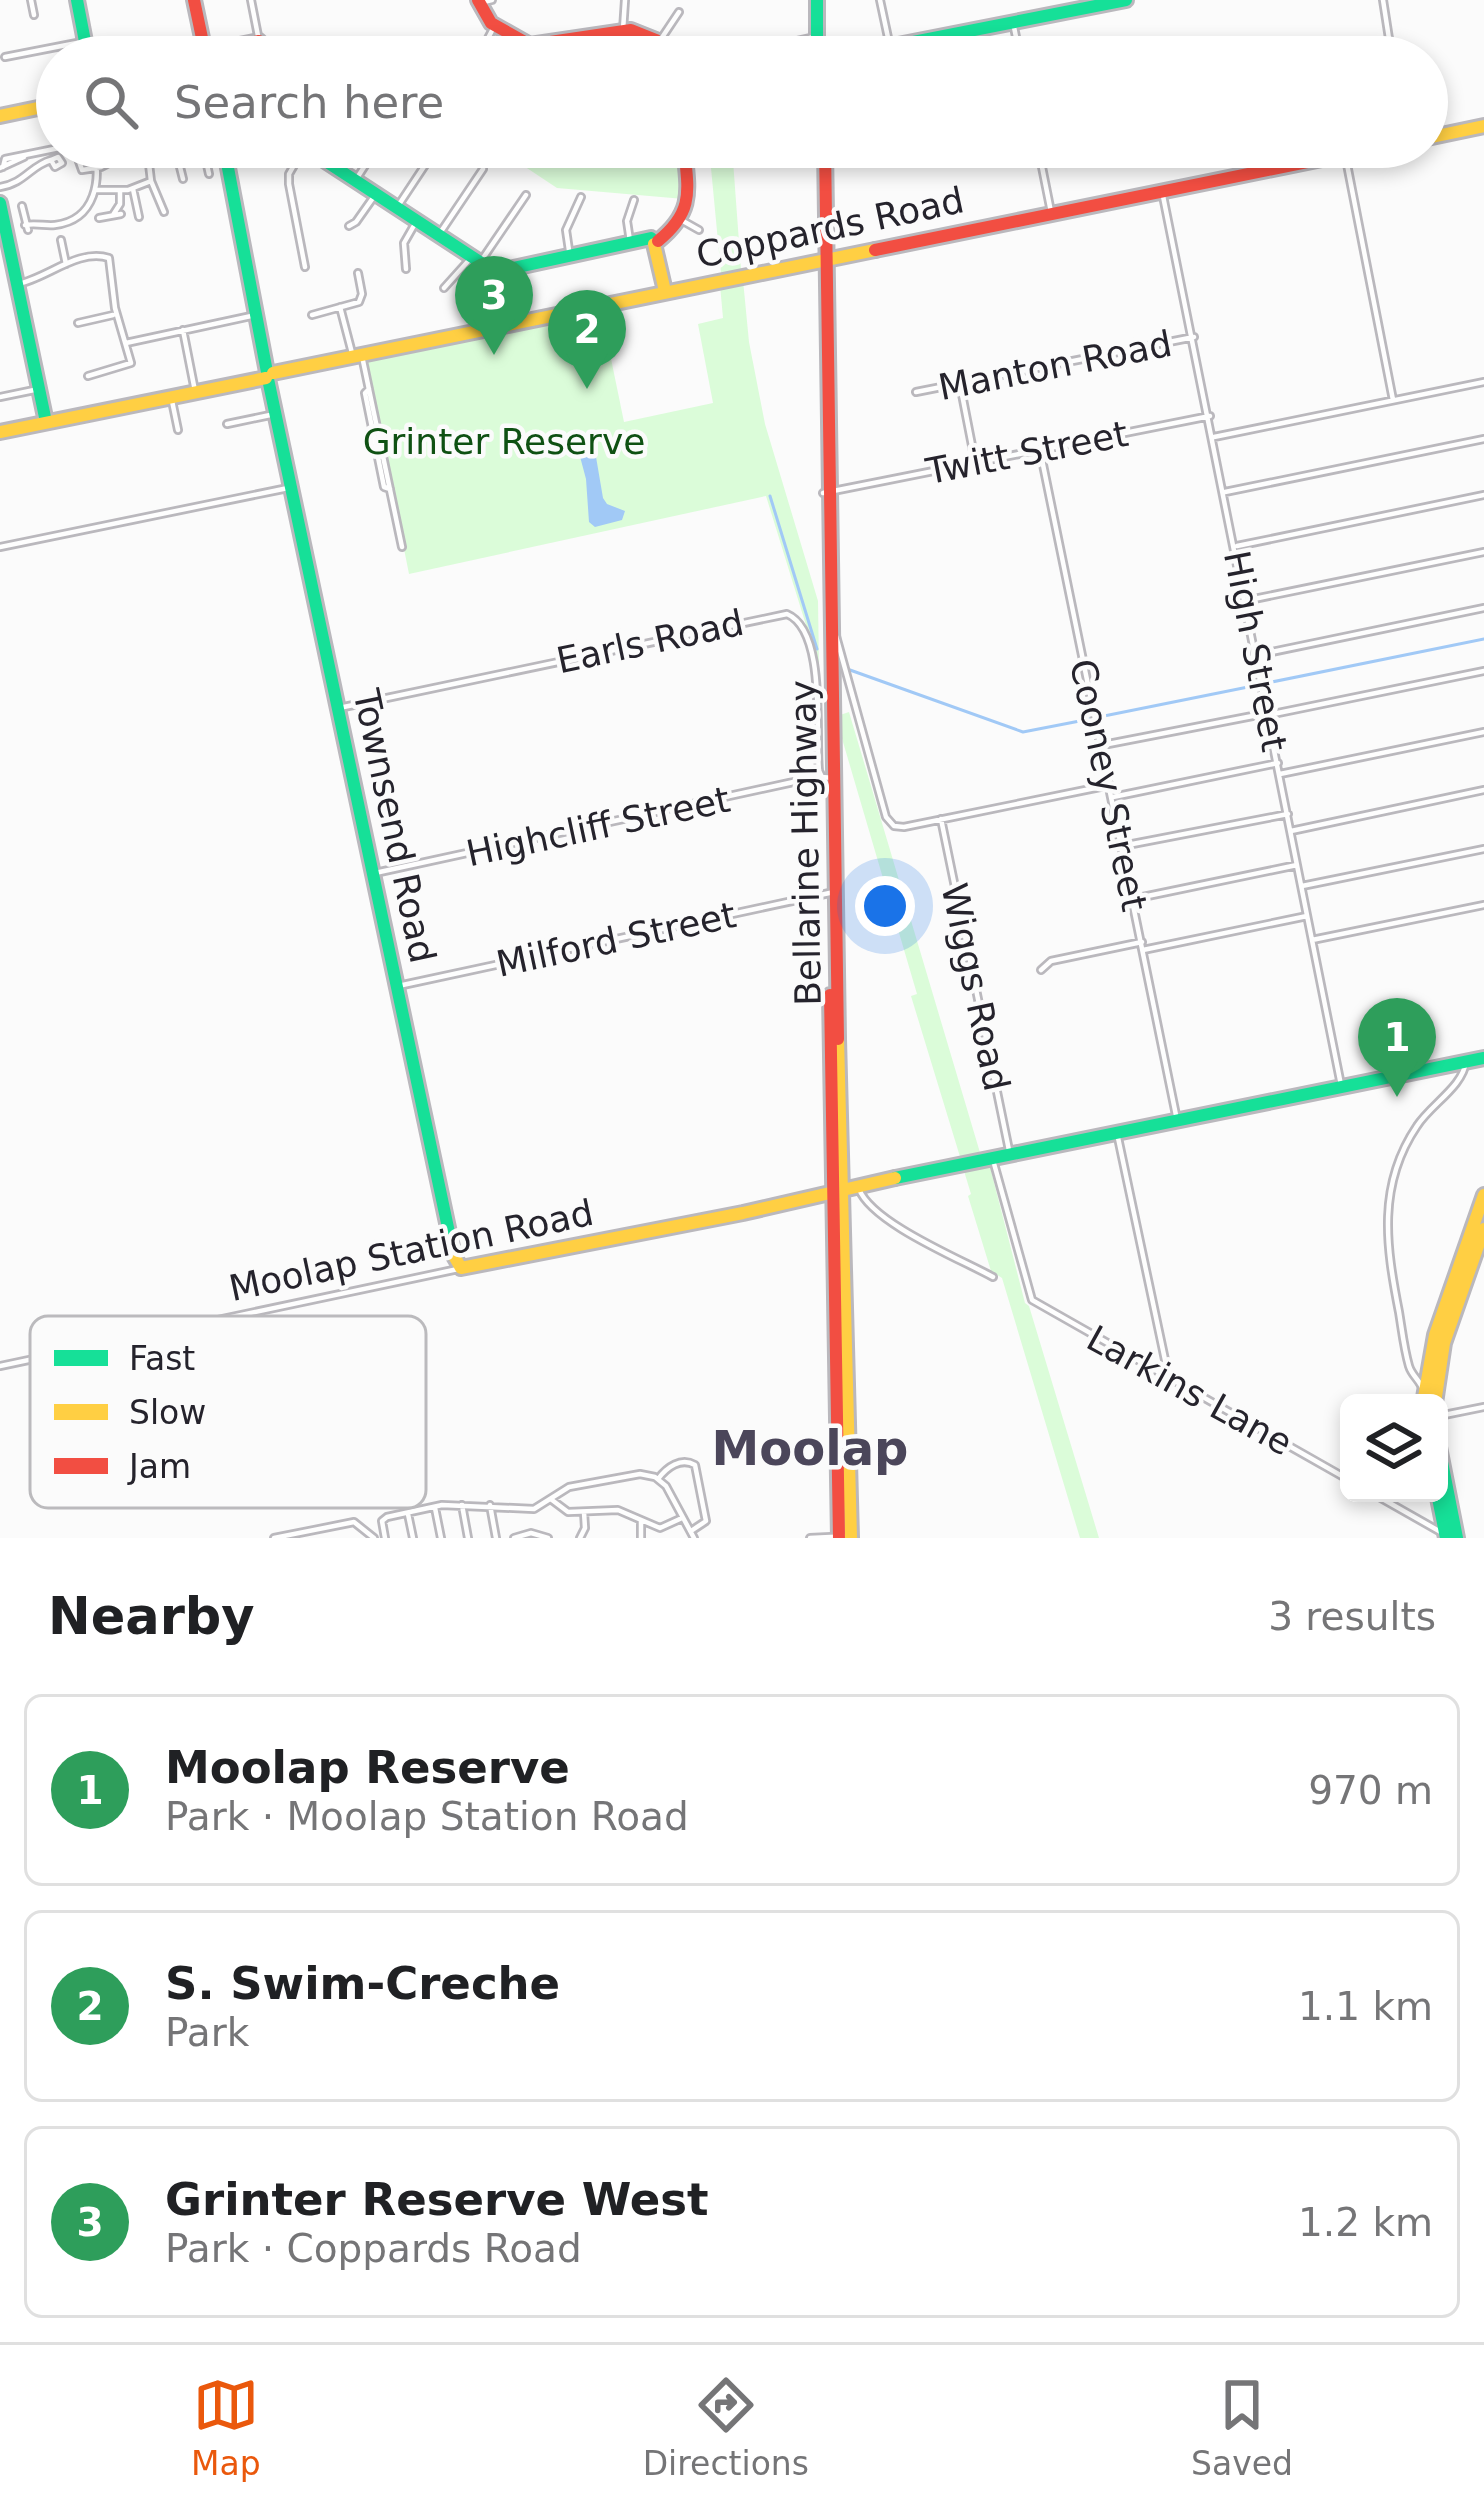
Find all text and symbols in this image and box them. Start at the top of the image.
search box [36,36,1448,168]
icon: search [78,69,144,135]
text: Search here [174,76,444,129]
street label: Coppards Road [693,179,968,276]
pin: 3 [455,256,533,355]
pin: 2 [548,290,626,389]
street label: Manton Road [935,323,1175,408]
street label: Twitt Street [922,413,1131,492]
park label: Grinter Reserve [363,421,645,462]
street label: High Street [1216,547,1295,755]
street label: Earls Road [553,602,747,681]
street label: Cooney Street [1062,655,1155,915]
street label: Bellarine Highway [782,680,829,1006]
street label: Townsend Road [345,685,444,967]
street label: Highcliff Street [463,779,734,874]
your location [855,876,915,936]
street label: Wiggs Road [934,880,1018,1095]
street label: Milford Street [493,894,740,985]
pin: 1 [1358,998,1436,1097]
street label: Moolap Station Road [225,1192,597,1309]
legend [30,1316,426,1508]
street label: Larkins Lane [1080,1317,1299,1464]
text: Fast [129,1339,195,1378]
text: Slow [129,1393,206,1432]
map controls [1340,1394,1448,1502]
button: layers [1340,1394,1448,1502]
district label: Moolap [712,1420,908,1476]
text: Jam [127,1447,191,1486]
text: Nearby [48,1587,255,1646]
text: 3 results [1268,1594,1436,1639]
text: Moolap Reserve [165,1741,570,1794]
text: 1 [76,1768,104,1813]
text: 970 m [1308,1768,1433,1813]
text: Park · Moolap Station Road [165,1794,689,1839]
text: S. Swim-Creche [165,1957,560,2010]
text: 2 [76,1984,104,2029]
text: 1.1 km [1298,1984,1433,2029]
text: Park [165,2010,249,2055]
text: Grinter Reserve West [165,2173,709,2226]
text: 3 [76,2200,104,2245]
text: 1.2 km [1298,2200,1433,2245]
text: Park · Coppards Road [165,2226,582,2271]
tab: Map [191,2372,261,2483]
tab: Directions [643,2372,809,2483]
tab: Saved [1191,2372,1293,2483]

